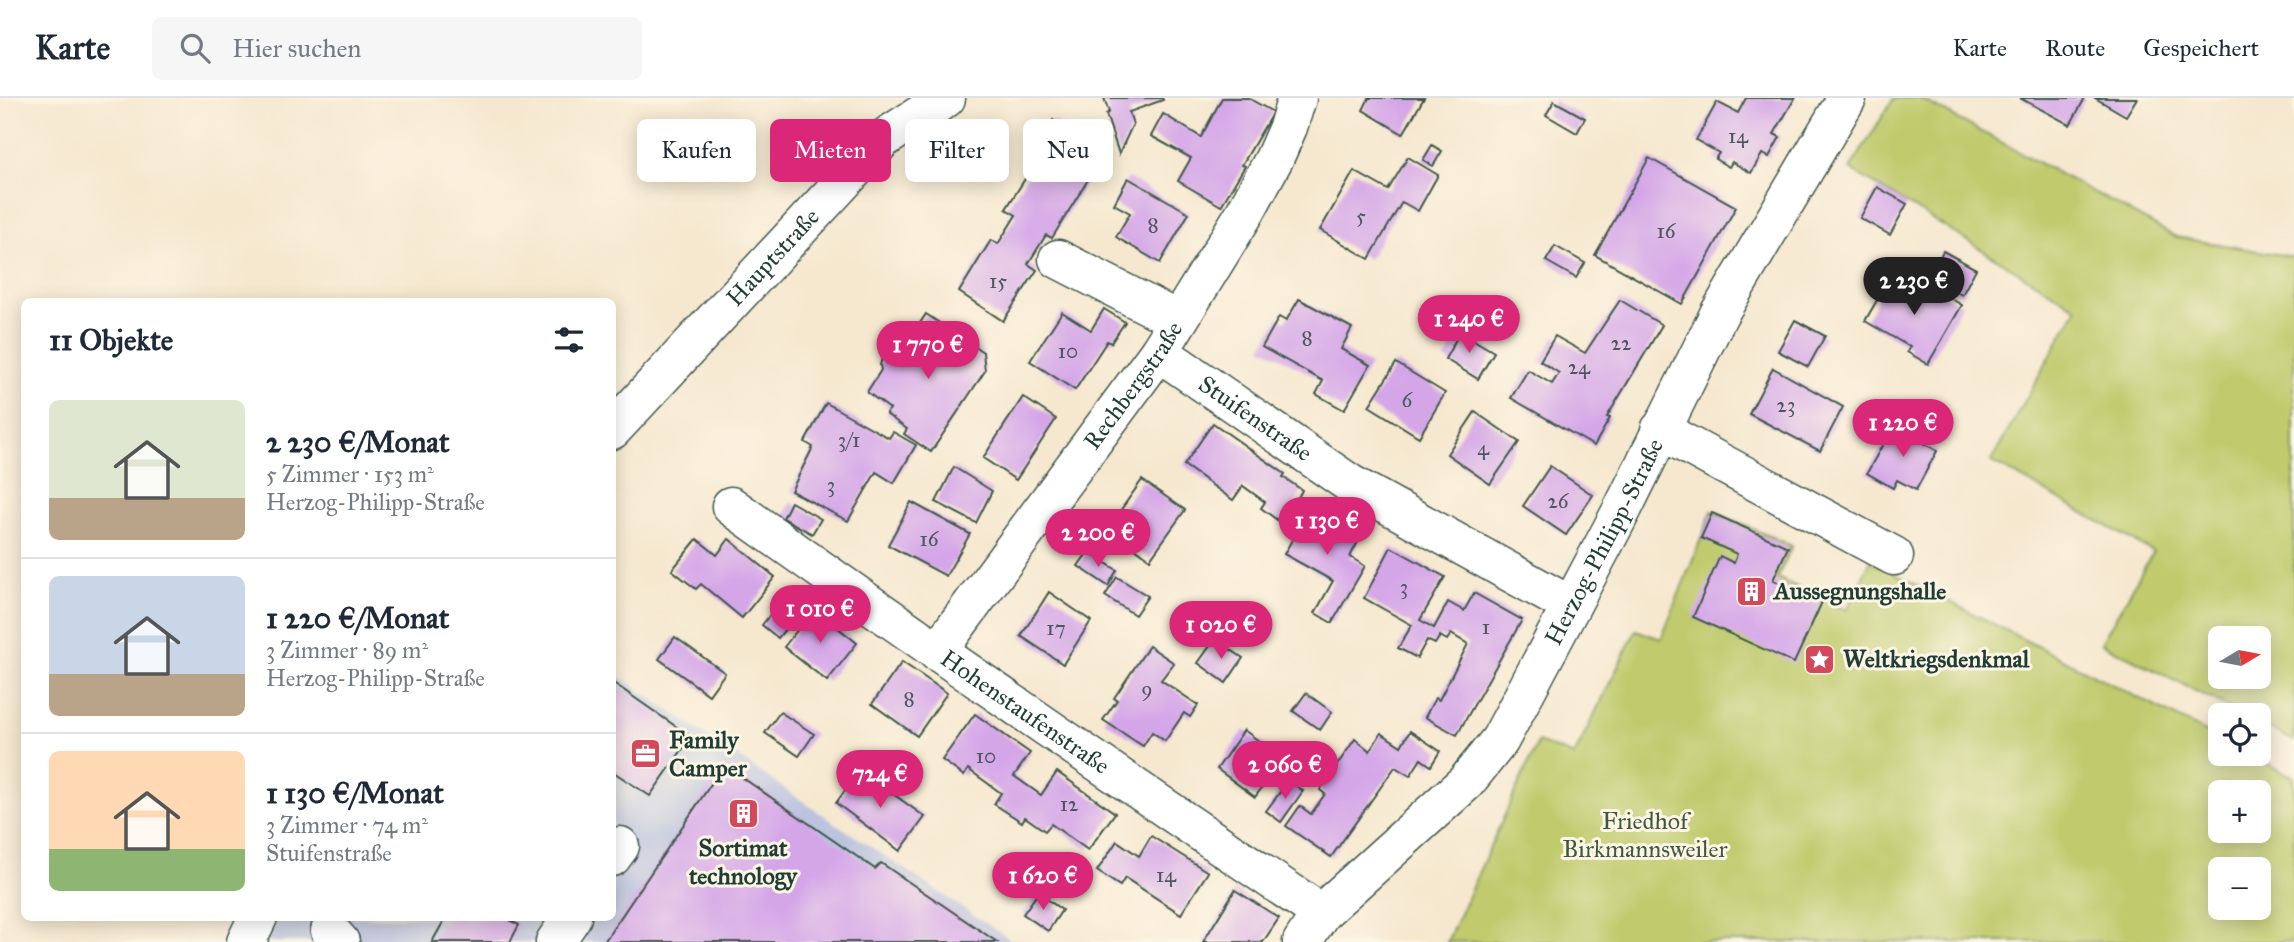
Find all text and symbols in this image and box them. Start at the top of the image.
search box [152,17,642,80]
text: Karte [35,28,110,68]
icon: search [176,29,214,67]
text: Hier suchen [232,32,361,64]
text: Karte [1952,33,2007,63]
text: Route [2045,33,2105,63]
text: Gespeichert [2143,33,2259,63]
chip: Kaufen [637,119,756,182]
chip: Mieten [770,119,891,182]
chip: Filter [905,119,1009,182]
chip: Neu [1023,119,1113,182]
house number: 14 [1728,123,1749,149]
street label: Hauptstraße [720,202,826,313]
house number: 5 [1356,203,1366,229]
house number: 8 [1147,212,1159,238]
house number: 16 [1656,218,1677,244]
pin: 2 230 € [1849,258,1979,317]
text: 2 230 € [1879,266,1949,294]
house number: 15 [989,268,1007,294]
pin: 1 240 € [1404,296,1534,355]
text: 1 240 € [1434,304,1504,332]
street label: Rechbergstraße [1077,316,1189,455]
icon: filters [550,321,588,359]
text: 11 Objekte [49,322,173,358]
pin: 1 770 € [863,322,993,381]
house number: 8 [1301,325,1313,351]
text: 1 770 € [893,330,963,358]
house number: 22 [1611,330,1632,356]
house number: 10 [1058,338,1078,364]
house number: 24 [1568,354,1591,380]
street label: Stuifenstraße [1193,369,1318,468]
house number: 6 [1402,387,1414,413]
house number: 23 [1777,392,1795,418]
pin: 1 220 € [1838,400,1968,459]
text: 1 220 € [1869,408,1937,436]
text: 2 230 €/Monat [266,424,450,460]
house number: 3/1 [838,427,860,453]
icon: home [105,428,189,512]
street label: Herzog-Philipp-Straße [1538,434,1670,650]
house number: 4 [1477,435,1490,461]
text: 5 Zimmer · 153 m² [266,460,434,488]
house number: 3 [827,472,835,498]
text: Herzog-Philipp-Straße [266,488,485,516]
house number: 26 [1547,488,1570,514]
pin: 1 130 € [1262,498,1392,557]
text: 1 130 € [1295,506,1359,534]
pin: 2 200 € [1033,510,1163,569]
text: 2 200 € [1061,518,1135,546]
house number: 16 [919,526,940,552]
house number: 3 [1400,574,1408,600]
building icon: Aussegnungshalle [1734,574,1768,608]
place label: Aussegnungshalle [1772,576,1946,606]
pin: 1 010 € [755,586,885,645]
text: 1 010 € [786,594,854,622]
text: 1 220 €/Monat [266,600,449,636]
pin: 1 020 € [1156,602,1286,661]
icon: home [105,604,189,688]
text: 1 020 € [1185,610,1257,638]
house number: 1 [1482,614,1490,640]
house number: 17 [1046,615,1066,641]
north arrow [2208,626,2272,690]
map controls [2208,626,2271,920]
text: 3 Zimmer · 89 m² [266,636,428,664]
place icon: Weltkriegsdenkmal [1803,642,1837,676]
street label: Hohenstaufenstraße [935,643,1115,781]
place label: Weltkriegsdenkmal [1843,644,2030,674]
text: Herzog-Philipp-Straße [266,664,485,692]
house number: 9 [1141,676,1153,702]
house number: 8 [903,686,915,712]
button: locate [2208,703,2271,766]
place label: Family Camper [669,725,748,783]
office icon: Family Camper [629,737,663,771]
pin: 2 060 € [1220,742,1350,801]
house number: 10 [976,743,996,769]
pin: 724 € [831,750,929,810]
text: 2 060 € [1248,750,1322,778]
text: 724 € [852,759,908,787]
text: 1 130 €/Monat [266,775,444,811]
icon: home [105,779,189,863]
button: + [2208,780,2271,843]
house number: 12 [1060,791,1079,817]
building icon: Sortimat technology [726,797,760,831]
park label: Friedhof Birkmannsweiler [1563,806,1727,864]
text: 3 Zimmer · 74 m² [266,811,428,839]
place label: Sortimat technology [688,833,799,891]
text: Stuifenstraße [266,839,392,867]
pin: 1 620 € [978,852,1108,912]
button: − [2208,857,2271,920]
text: 1 620 € [1008,861,1078,889]
house number: 14 [1156,862,1177,888]

